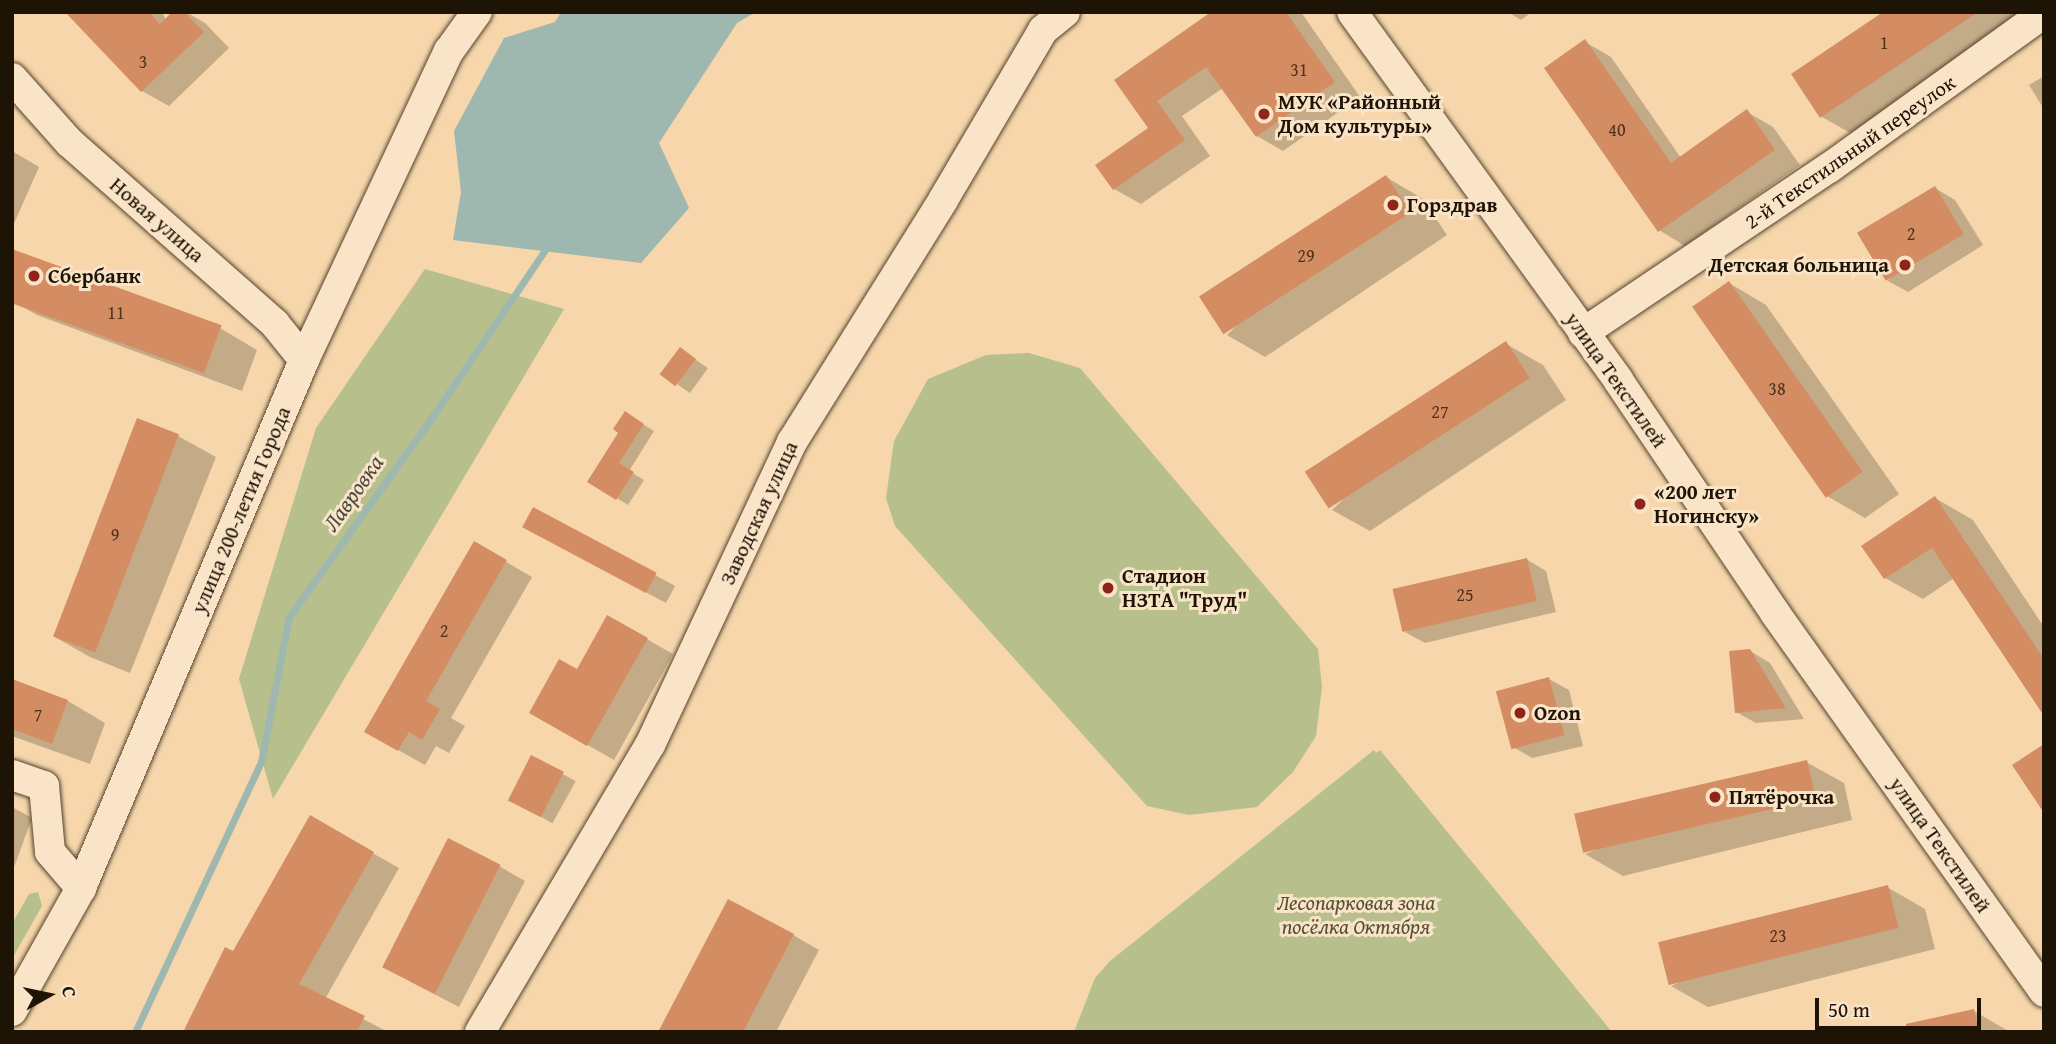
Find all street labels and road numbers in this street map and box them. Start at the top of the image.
street label: 2-й Текстильный переулок [1740,70,1960,234]
street label: Новая улица [105,172,209,268]
street label: улица Текстилей [1560,307,1672,453]
street label: улица 200-летия Города [186,403,296,617]
street label: Заводская улица [715,437,803,589]
street label: улица Текстилей [1884,772,1996,918]

